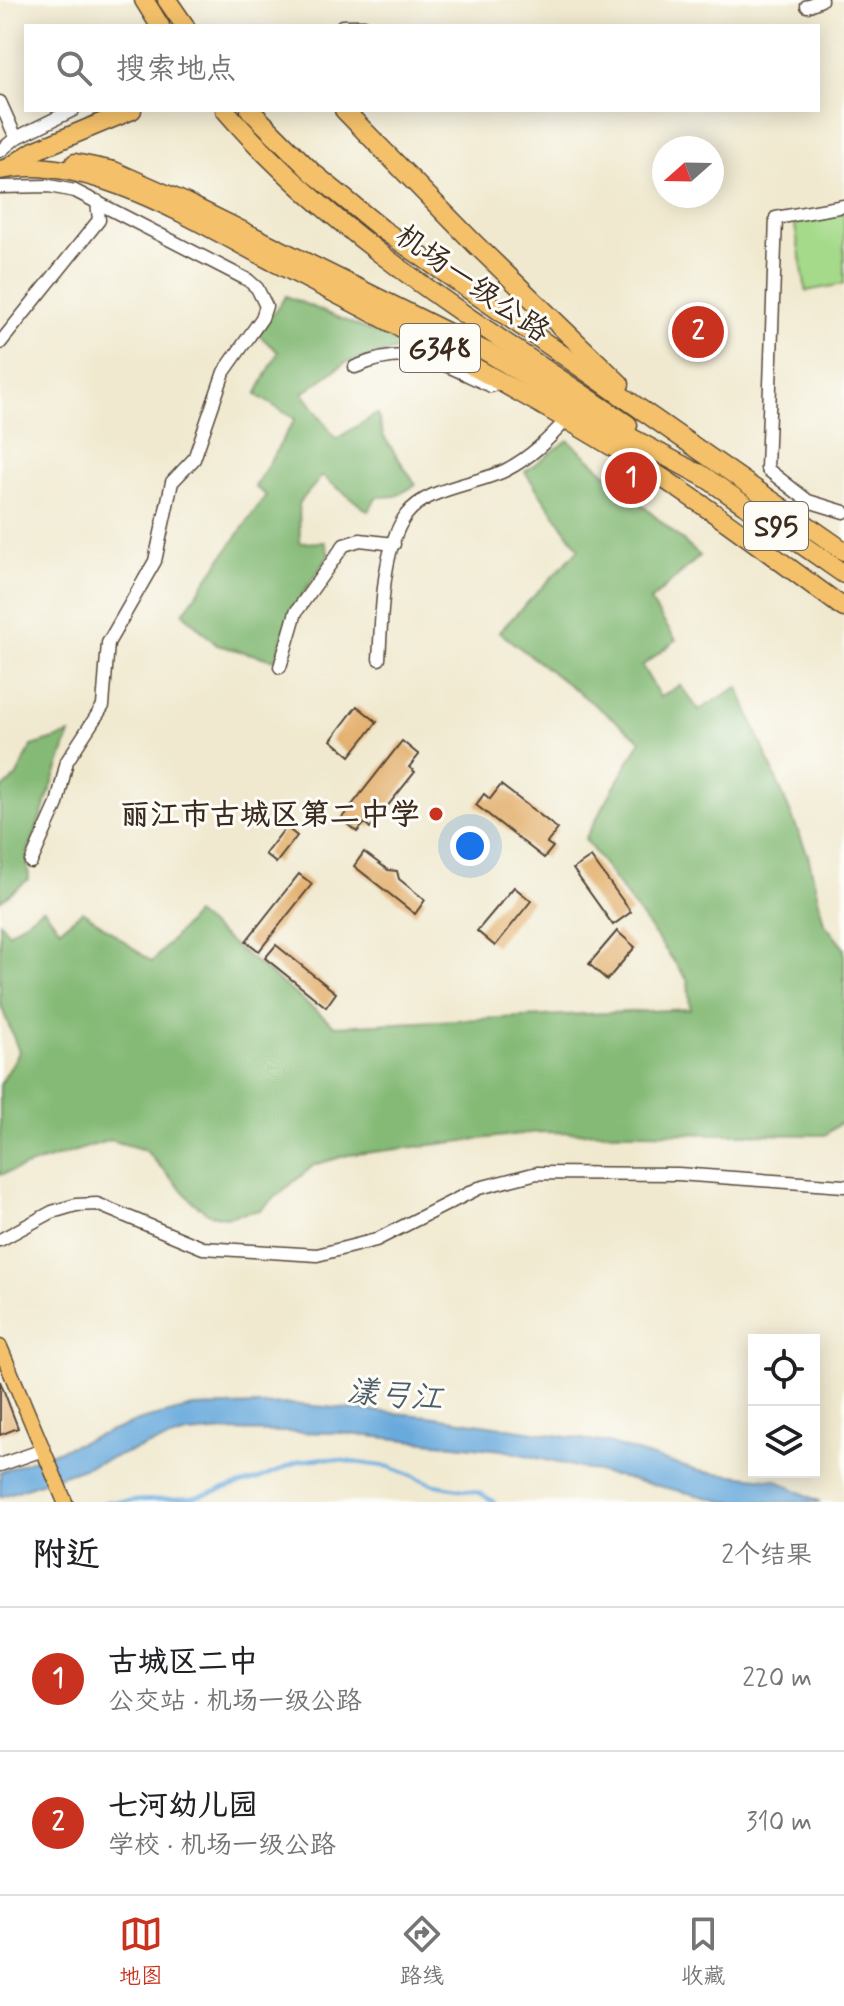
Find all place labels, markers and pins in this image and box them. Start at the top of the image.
pin: 2 [672,302,724,362]
pin: 1 [605,448,657,508]
place label: 丽江市古城区第二中学 [120,796,420,835]
marker: 丽江市古城区第二中学 [427,805,445,823]

